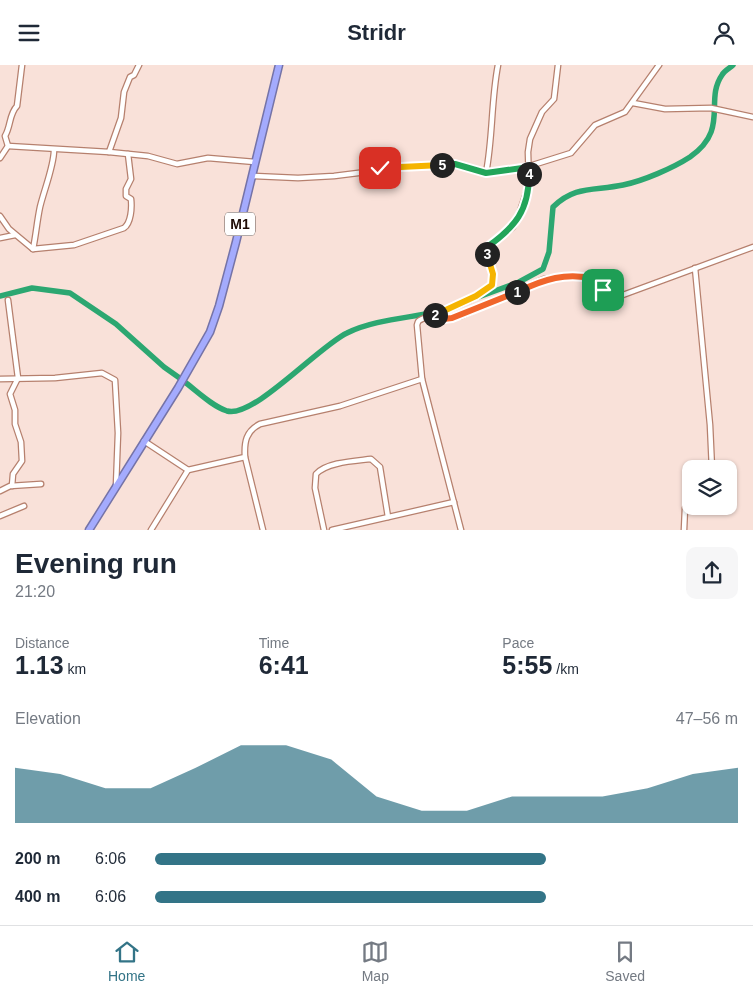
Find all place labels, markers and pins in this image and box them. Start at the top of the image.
pin [359,147,401,189]
pin: 5 [430,153,454,177]
pin: 4 [516,161,542,187]
pin: 3 [474,241,500,267]
pin [582,269,624,311]
pin: 1 [504,279,530,305]
pin: 2 [422,303,448,327]

